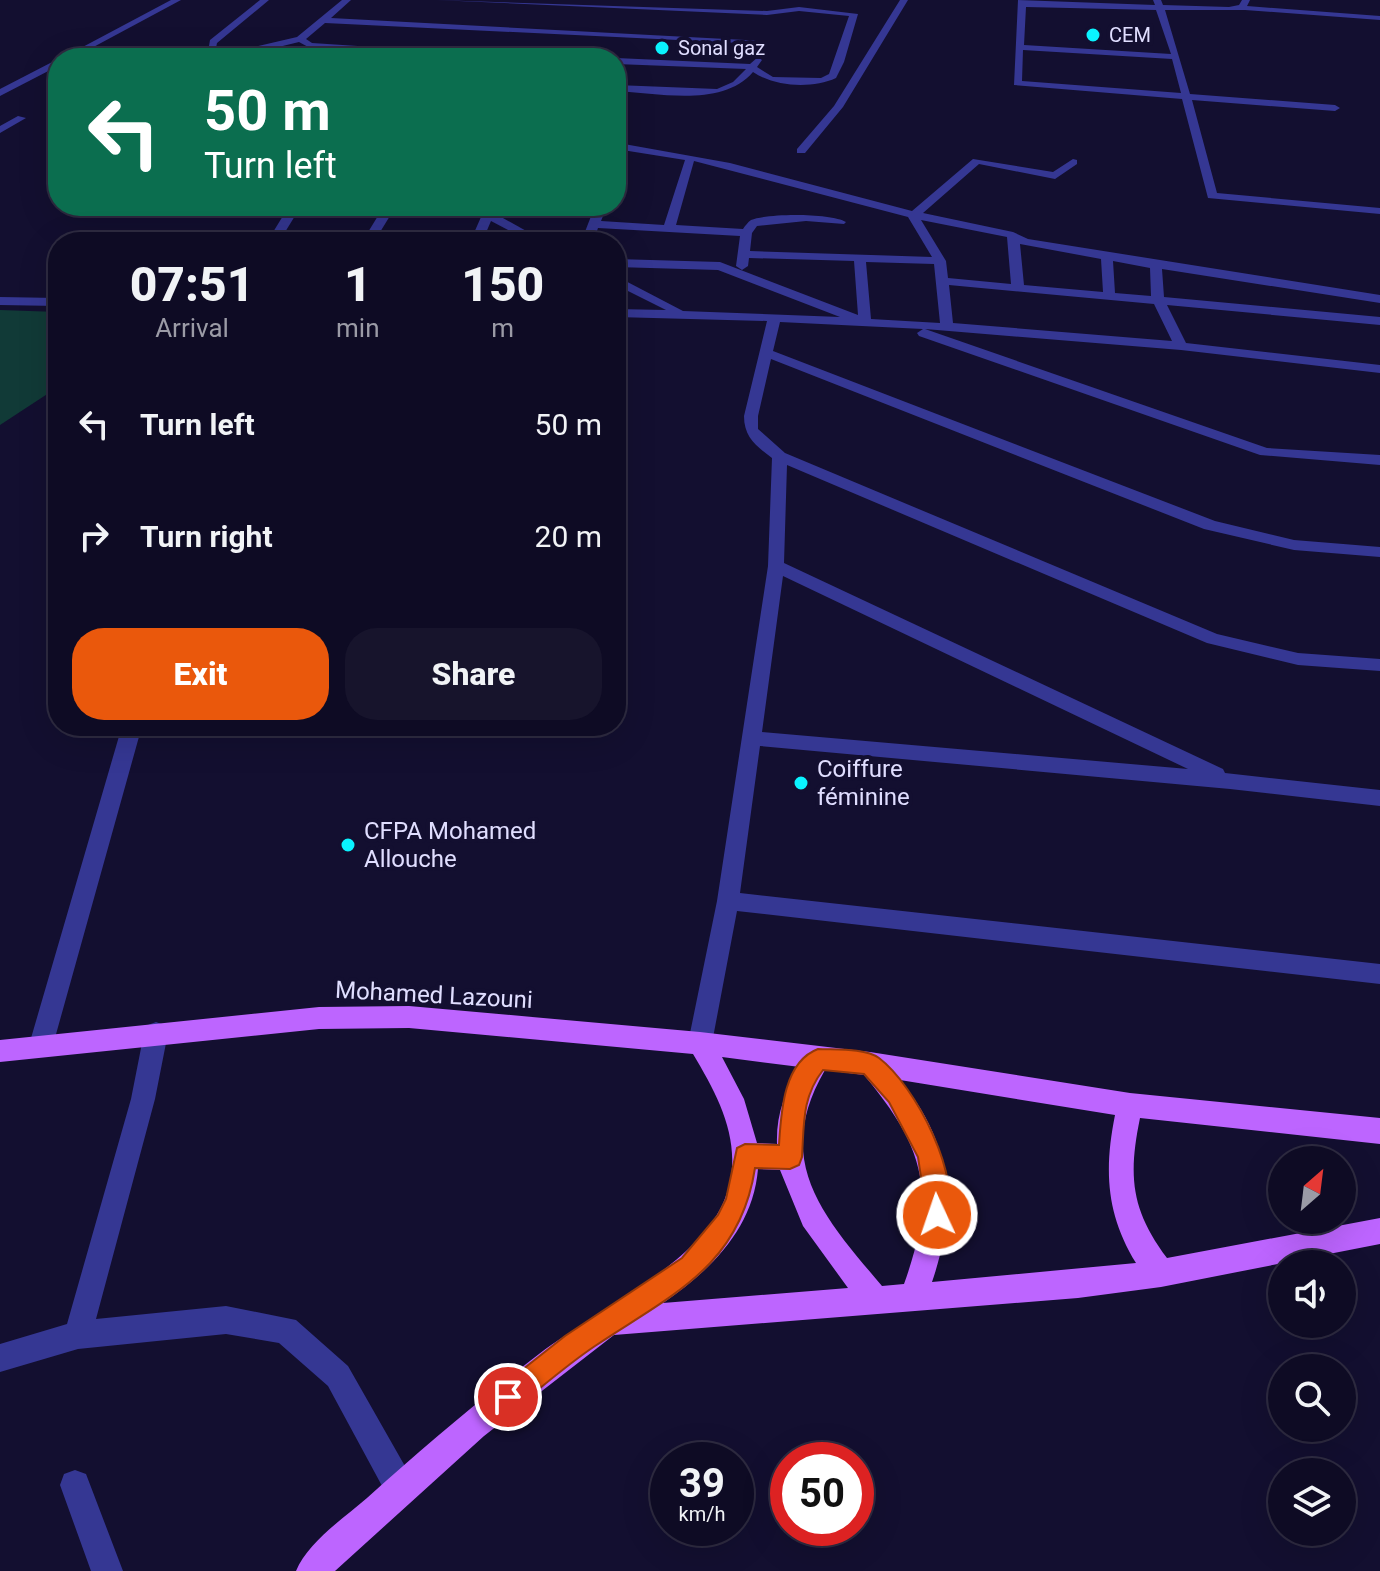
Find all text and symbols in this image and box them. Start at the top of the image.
place label: CEM [1109,23,1151,47]
marker: CEM [1084,26,1102,44]
place label: Sonal gaz [678,36,765,60]
marker: Sonal gaz [653,39,671,57]
text: 50 m [204,78,331,144]
icon: left [72,80,176,184]
text: Turn left [204,145,337,187]
text: 07:51 [130,256,254,313]
text: 1 [344,256,372,313]
text: 150 [461,256,544,313]
text: Arrival [155,313,229,343]
text: min [336,313,380,343]
text: m [491,313,514,343]
icon: left [72,402,116,446]
text: Turn left [140,407,255,442]
text: 50 m [535,407,602,442]
icon: right [72,514,116,558]
text: Turn right [140,519,273,554]
text: 20 m [535,519,602,554]
button: Exit [72,628,329,720]
button: Share [345,628,602,720]
place label: Coiffure féminine [817,755,910,811]
marker: Coiffure féminine [792,774,810,792]
place label: CFPA Mohamed Allouche [364,817,536,873]
marker: CFPA Mohamed Allouche [339,836,357,854]
street label: Mohamed Lazouni [334,976,534,1014]
north arrow [1268,1146,1356,1234]
map controls [1268,1146,1356,1546]
position arrow [895,1173,979,1257]
button: sound [1268,1250,1356,1338]
button: search [1268,1354,1356,1442]
pin [474,1363,542,1431]
icon: arrive [486,1375,530,1419]
speed limit sign: 50 [770,1442,874,1546]
button: layers [1268,1458,1356,1546]
text: 39 [679,1460,725,1507]
text: km/h [679,1502,725,1526]

